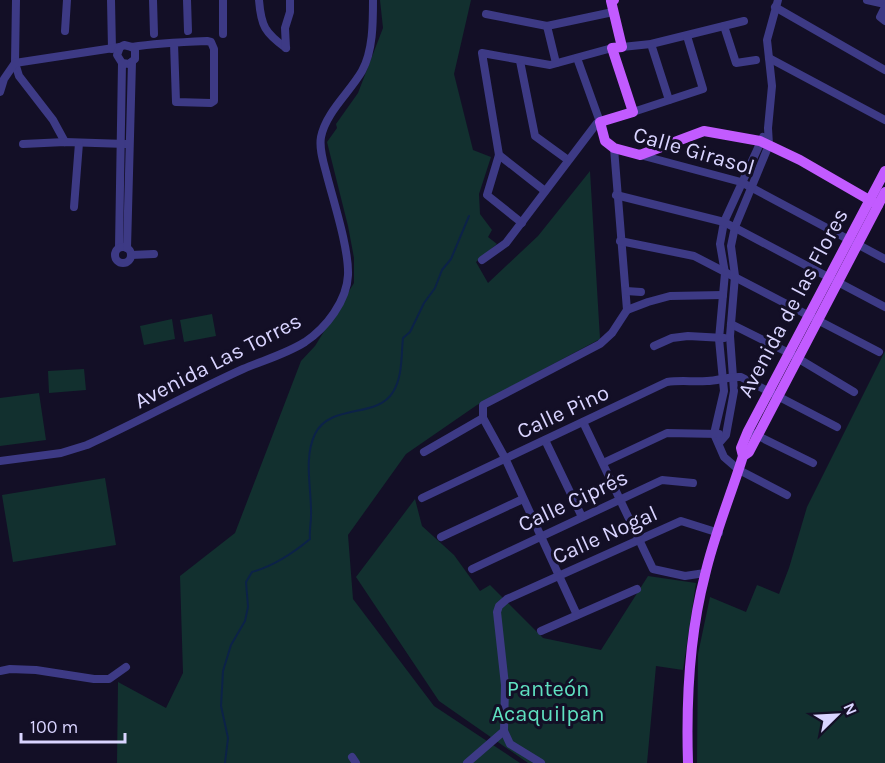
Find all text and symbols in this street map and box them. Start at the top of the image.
street label: Calle Girasol [630,121,758,181]
street label: Avenida de las Flores [732,204,854,402]
street label: Avenida Las Torres [130,308,306,414]
street label: Calle Pino [513,379,613,445]
street label: Calle Ciprés [514,464,632,538]
street label: Calle Nogal [548,500,662,570]
park label: Panteón Acaquilpan [491,676,605,727]
north arrow [807,685,867,745]
text: N [839,700,861,718]
scale bar [21,706,124,744]
text: 100 m [30,716,78,738]

